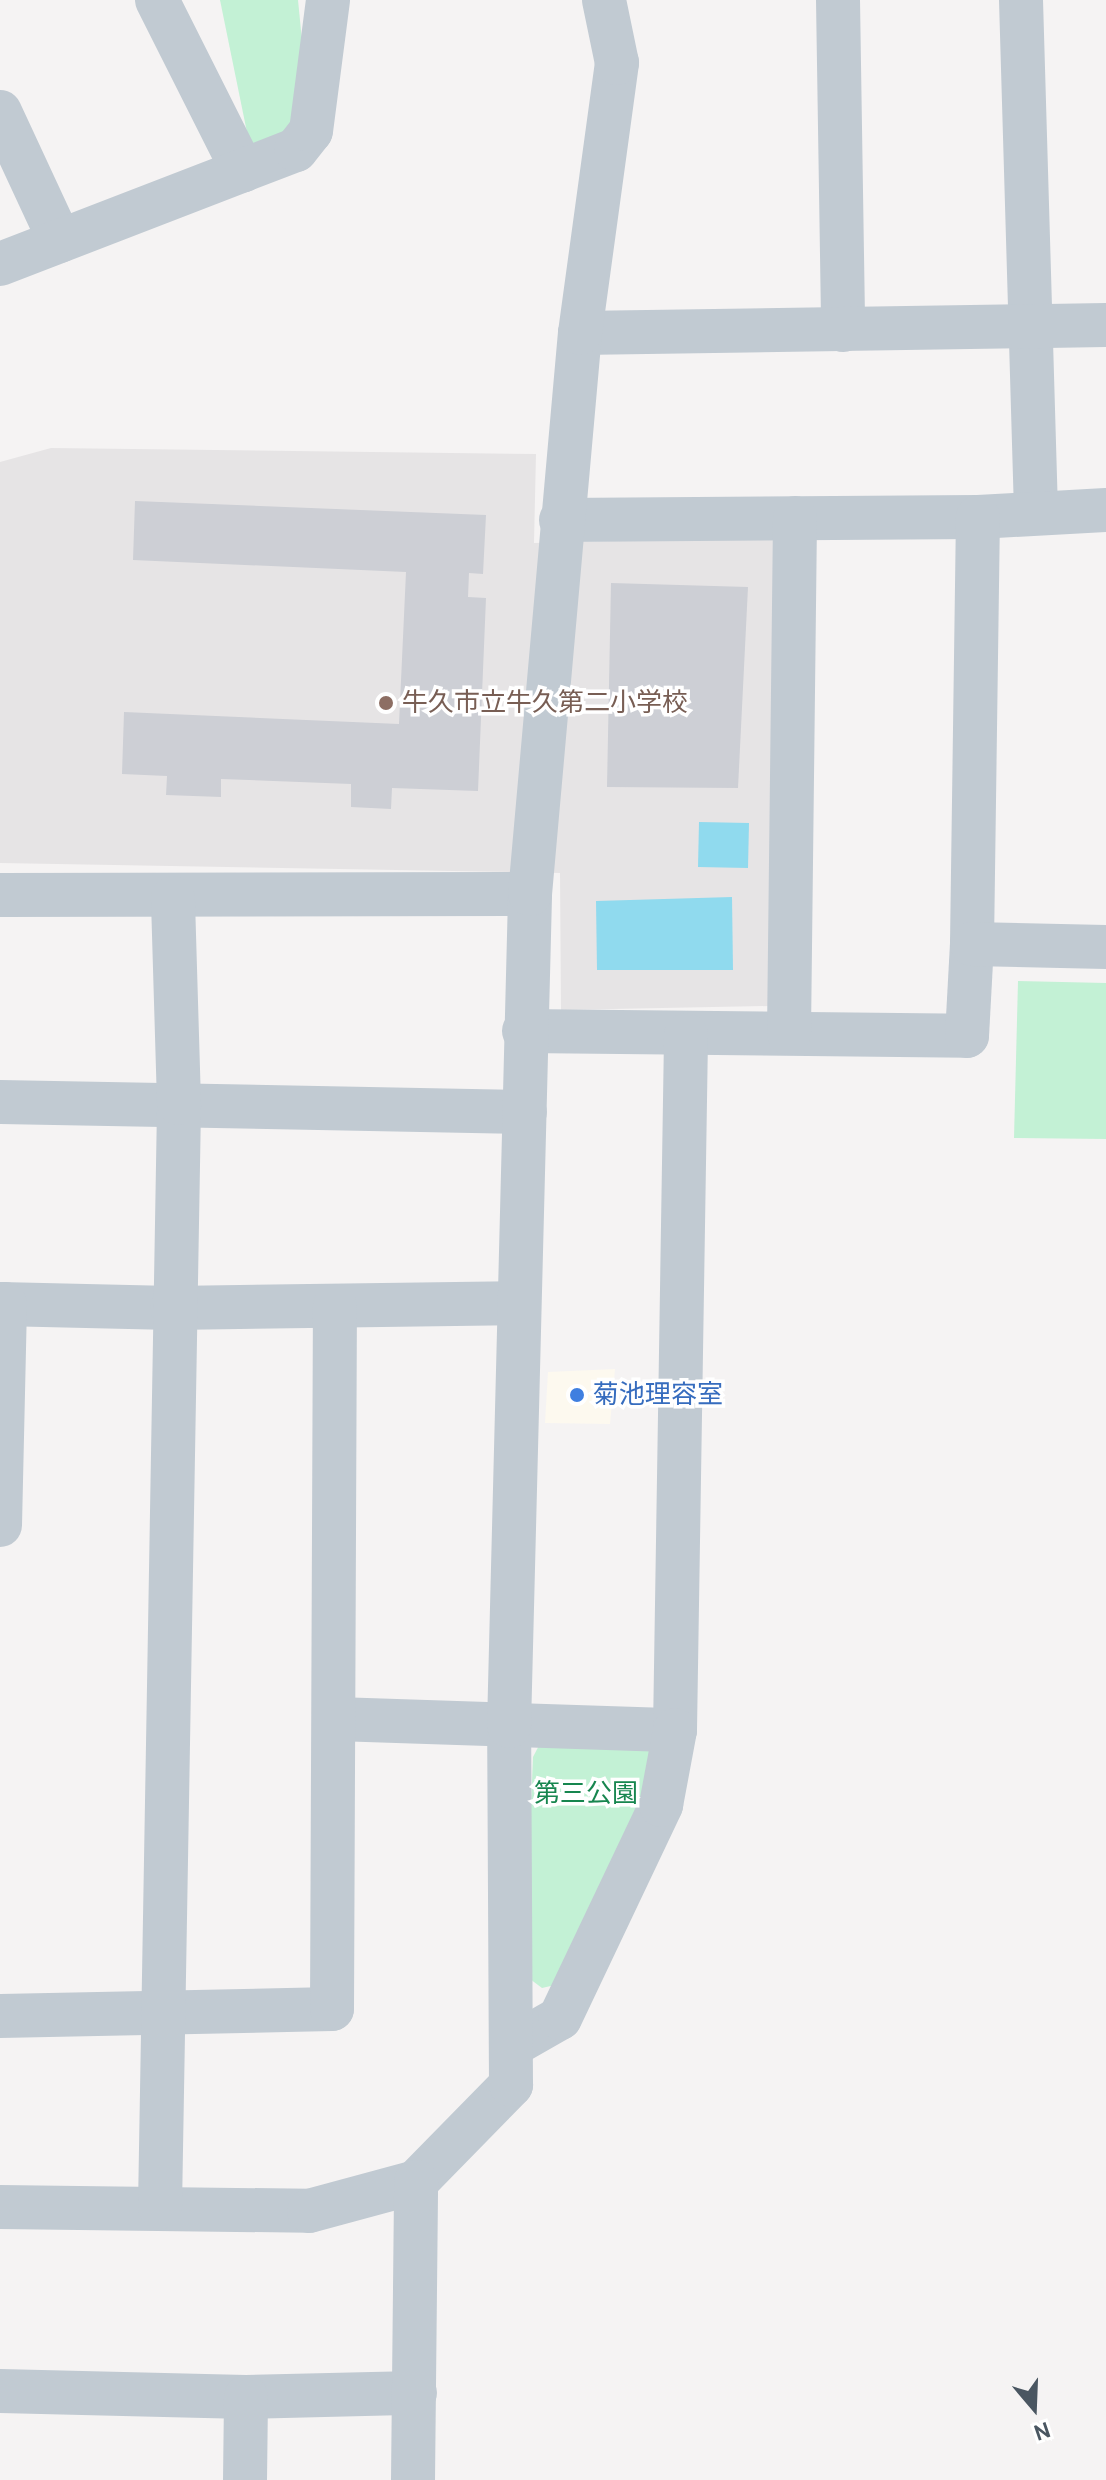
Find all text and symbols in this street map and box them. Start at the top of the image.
place label: 牛久市立牛久第二小学校 [402,687,688,719]
marker: 牛久市立牛久第二小学校 [377,694,395,712]
place label: 菊池理容室 [593,1379,723,1411]
marker: 菊池理容室 [568,1386,586,1404]
park label: 第三公園 [534,1778,638,1810]
north arrow [994,2368,1074,2448]
text: N [1030,2416,1054,2446]

